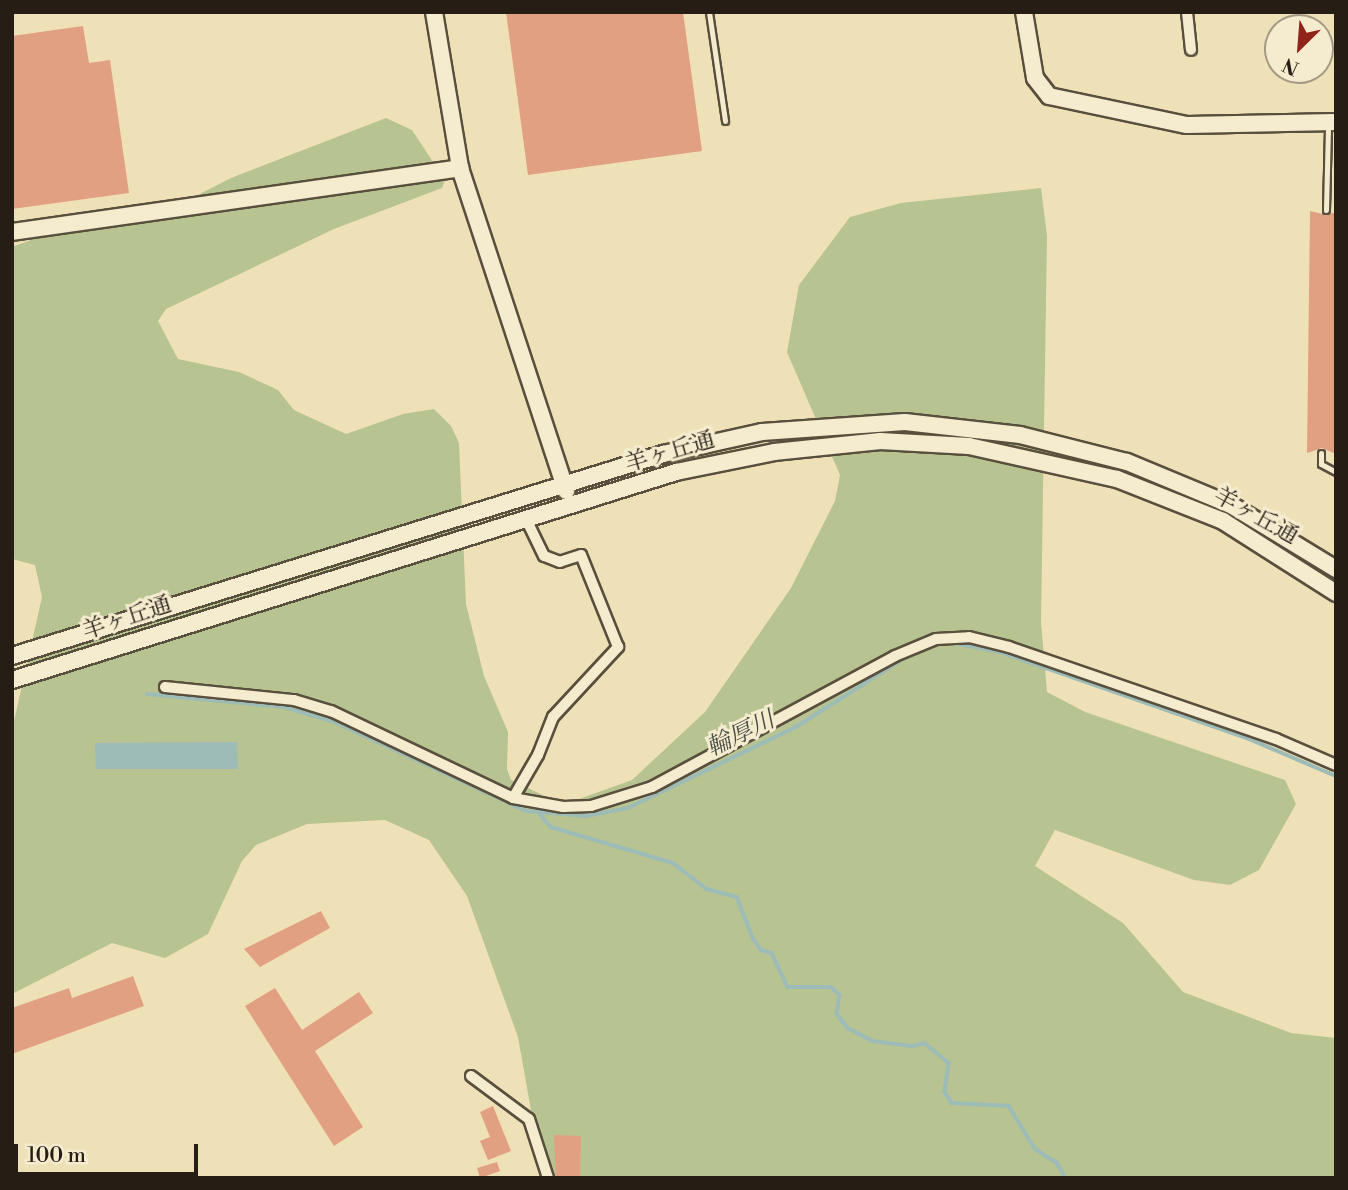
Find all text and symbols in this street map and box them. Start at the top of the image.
north arrow [1264,14,1334,84]
text: N [1279,52,1303,80]
street label: 羊ヶ丘通 [622,426,718,478]
street label: 羊ヶ丘通 [1209,482,1303,550]
street label: 羊ヶ丘通 [79,591,175,645]
water label: 輪厚川 [702,706,780,764]
scale bar [18,1130,201,1174]
text: 100 m [27,1143,86,1169]

